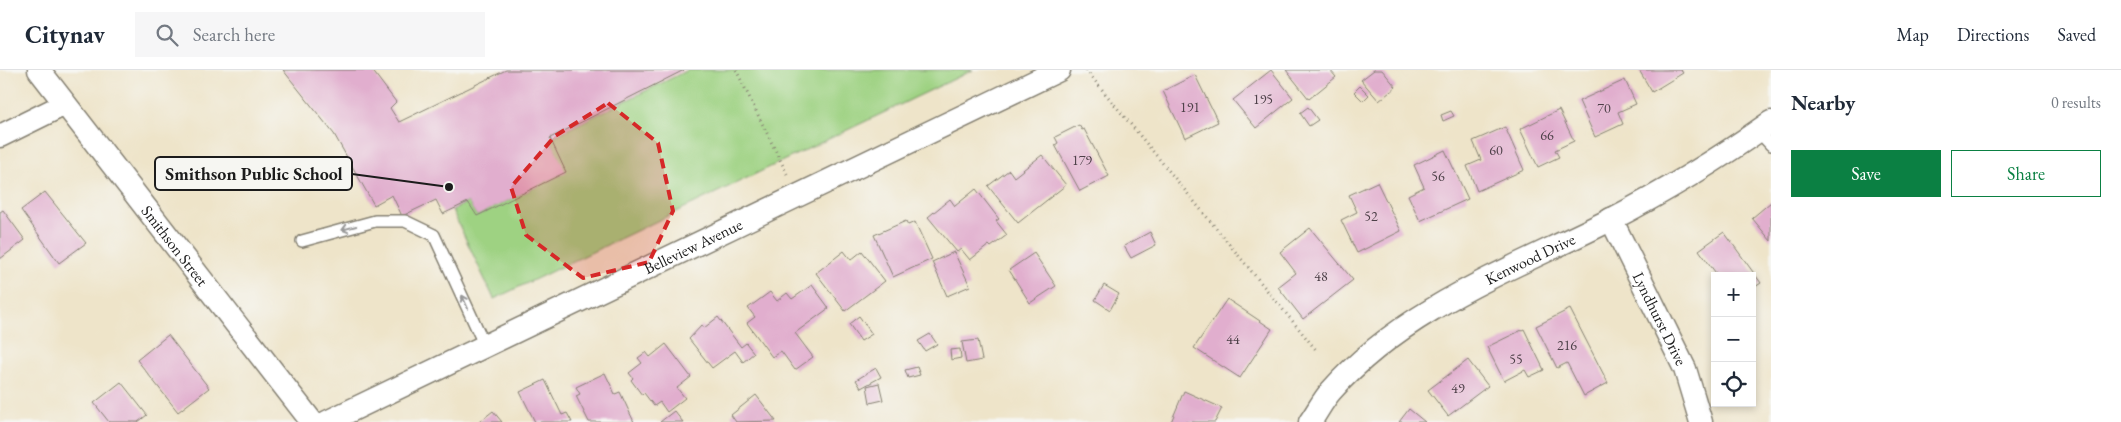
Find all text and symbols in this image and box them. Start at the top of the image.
search box [135,12,485,57]
text: Citynav [25,19,105,50]
icon: search [153,21,181,49]
text: Search here [193,22,275,47]
text: Map [1897,23,1929,46]
text: Directions [1957,23,2029,46]
text: Saved [2057,23,2096,46]
text: Nearby [1791,89,1855,116]
house number: 195 [1253,90,1273,108]
text: 0 results [2051,92,2101,113]
house number: 191 [1180,98,1200,116]
house number: 70 [1597,99,1611,117]
house number: 66 [1540,126,1554,144]
house number: 60 [1489,141,1503,159]
button: Save [1791,150,1941,197]
button: Share [1951,150,2101,197]
house number: 179 [1072,151,1092,169]
callout: Smithson Public School [155,157,352,190]
text: Smithson Public School [165,162,343,185]
house number: 56 [1431,167,1445,185]
street label: Smithson Street [137,201,213,291]
house number: 52 [1364,207,1378,225]
street label: Belleview Avenue [640,214,746,279]
one-way arrow [342,224,358,233]
street label: Kenwood Drive [1482,229,1579,290]
house number: 48 [1314,267,1328,285]
street label: Lyndhurst Drive [1628,268,1692,369]
map controls [1711,272,1756,407]
button: + [1711,272,1756,317]
one-way arrow [459,295,469,310]
button: − [1711,317,1756,362]
house number: 44 [1226,330,1240,348]
house number: 216 [1557,336,1577,354]
house number: 55 [1509,350,1523,368]
button: locate [1711,362,1756,407]
house number: 49 [1451,379,1465,397]

